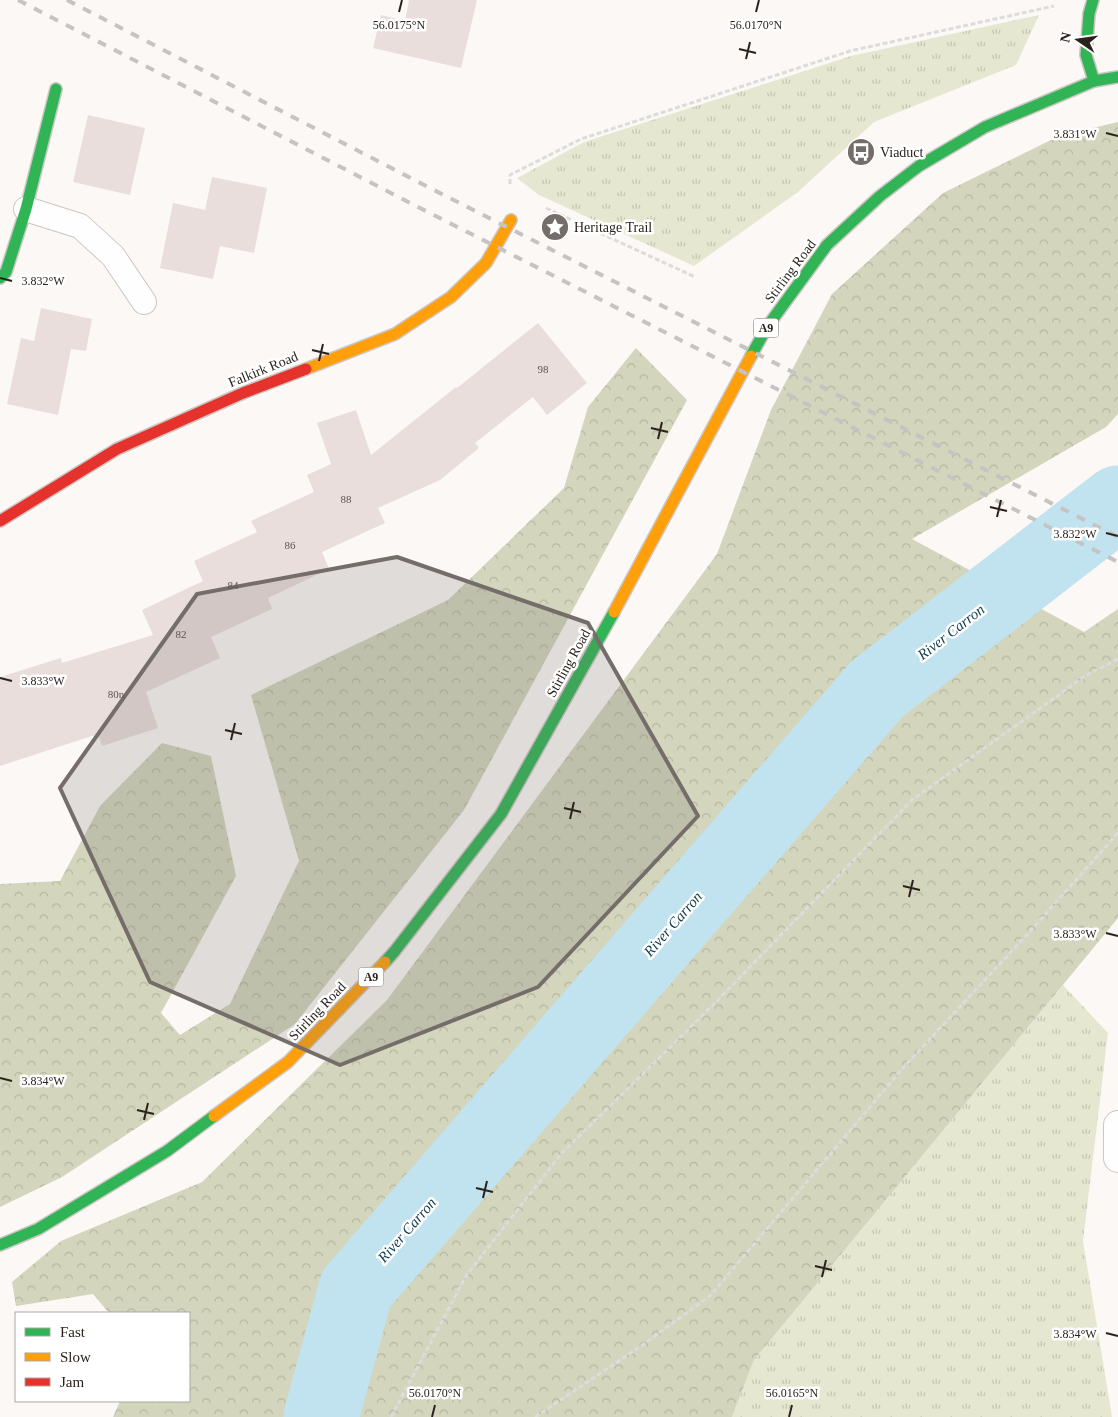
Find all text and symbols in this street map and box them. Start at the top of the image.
north arrow [1053,15,1103,65]
text: 56.0175°N [373,18,426,32]
text: 56.0170°N [730,18,783,32]
text: N [1057,31,1074,44]
text: 3.831°W [1053,127,1097,141]
bus stop icon: Viaduct [846,137,876,167]
place label: Viaduct [880,145,924,160]
place icon: Heritage Trail [540,212,570,242]
place label: Heritage Trail [574,220,652,235]
street label: Stirling Road [762,237,819,306]
text: 3.832°W [21,274,65,288]
road number: A9 [754,318,778,338]
street label: Falkirk Road [226,349,300,390]
house number: 98 [538,363,549,375]
house number: 88 [341,493,352,505]
text: 3.832°W [1053,527,1097,541]
house number: 86 [285,539,296,551]
house number: 84 [228,579,239,591]
water label: River Carron [914,601,987,664]
street label: Stirling Road [544,627,593,700]
house number: 82 [176,628,187,640]
text: 3.833°W [21,674,65,688]
house number: 80n [108,688,125,700]
water label: River Carron [640,889,705,960]
text: 3.833°W [1053,927,1097,941]
road number: A9 [358,968,384,986]
street label: Stirling Road [286,979,349,1044]
text: 3.834°W [21,1074,65,1088]
water label: River Carron [374,1195,439,1266]
legend [15,1312,190,1402]
text: Fast [60,1324,86,1340]
text: 3.834°W [1053,1327,1097,1341]
text: Slow [60,1349,91,1365]
text: Jam [60,1374,84,1390]
text: 56.0170°N [409,1386,462,1400]
text: 56.0165°N [766,1386,819,1400]

